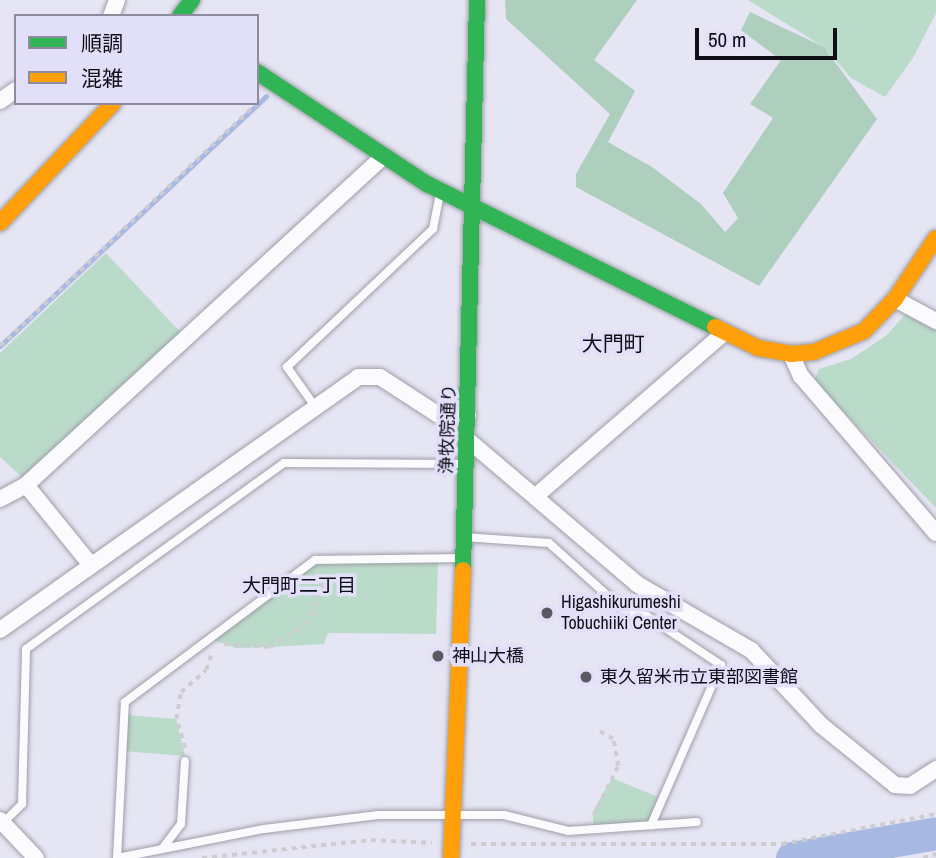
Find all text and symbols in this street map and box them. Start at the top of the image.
legend [14,14,259,105]
scale bar [698,14,840,58]
text: 50 m [708,25,746,54]
text: 順調 [81,29,123,58]
text: 混雑 [81,64,123,93]
district label: 大門町 [582,331,644,357]
street label: 浄牧院通り [436,384,460,474]
district label: 大門町二丁目 [242,575,356,597]
place label: Higashikurumeshi Tobuchiiki Center [561,592,681,634]
marker: Higashikurumeshi Tobuchiiki Center [539,605,555,621]
place label: 神山大橋 [452,645,524,667]
marker: 神山大橋 [430,648,446,664]
place label: 東久留米市立東部図書館 [600,666,798,688]
marker: 東久留米市立東部図書館 [578,669,594,685]

